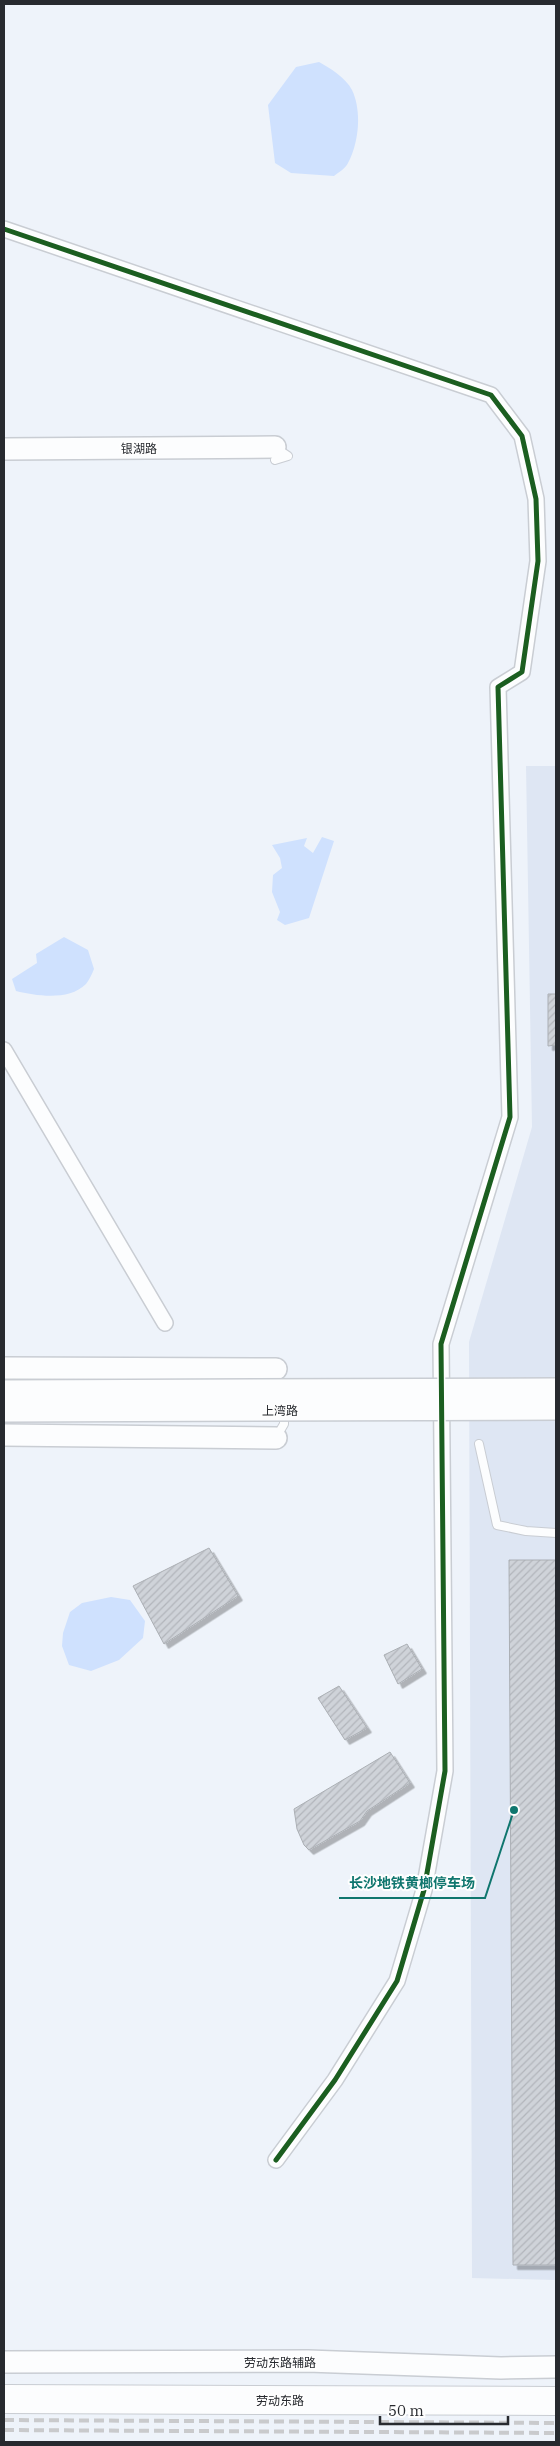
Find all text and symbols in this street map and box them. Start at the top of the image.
street label: 银湖路 [121,441,157,456]
street label: 上湾路 [262,1403,298,1418]
callout: 长沙地铁黄榔停车场 [339,1869,485,1898]
text: 长沙地铁黄榔停车场 [349,1874,475,1892]
street label: 劳动东路辅路 [244,2355,316,2370]
street label: 劳动东路 [256,2393,304,2408]
scale bar [380,2394,508,2426]
text: 50 m [388,2401,424,2420]

